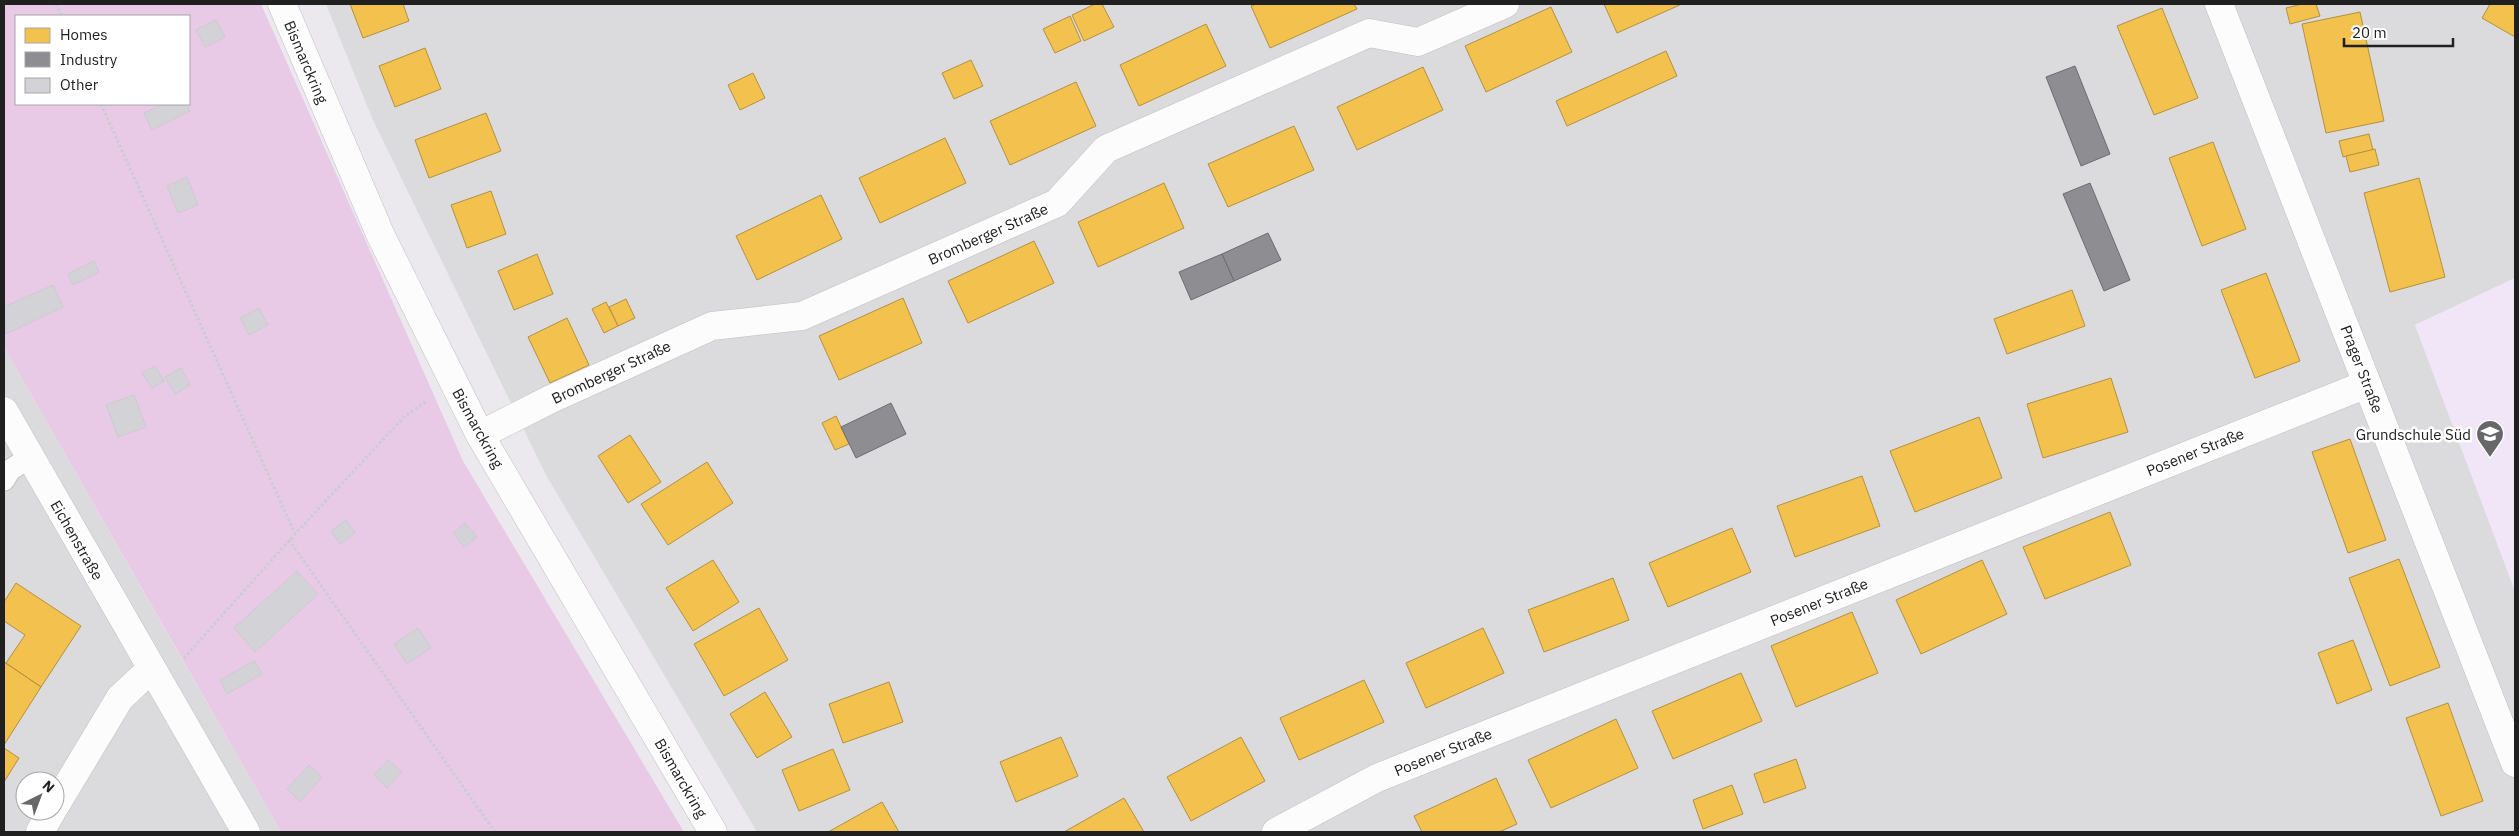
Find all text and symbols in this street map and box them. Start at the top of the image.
legend [15,15,190,105]
scale bar [2344,15,2453,47]
street label: Bismarckring [280,18,332,107]
text: 20 m [2352,23,2387,42]
text: Homes [60,25,108,44]
text: Industry [60,50,118,69]
text: Other [60,75,99,94]
street label: Bromberger Straße [925,199,1051,269]
street label: Prager Straße [2337,322,2387,416]
street label: Bromberger Straße [548,336,674,408]
street label: Bismarckring [448,385,508,471]
school or university icon: Grundschule Süd [2475,419,2505,458]
street label: Posener Straße [2143,424,2247,480]
place label: Grundschule Süd [2356,425,2471,444]
street label: Eichenstraße [47,497,107,583]
street label: Posener Straße [1767,574,1871,630]
street label: Posener Straße [1391,724,1495,780]
street label: Bismarckring [651,735,711,821]
north arrow [15,771,65,821]
text: N [39,776,58,796]

